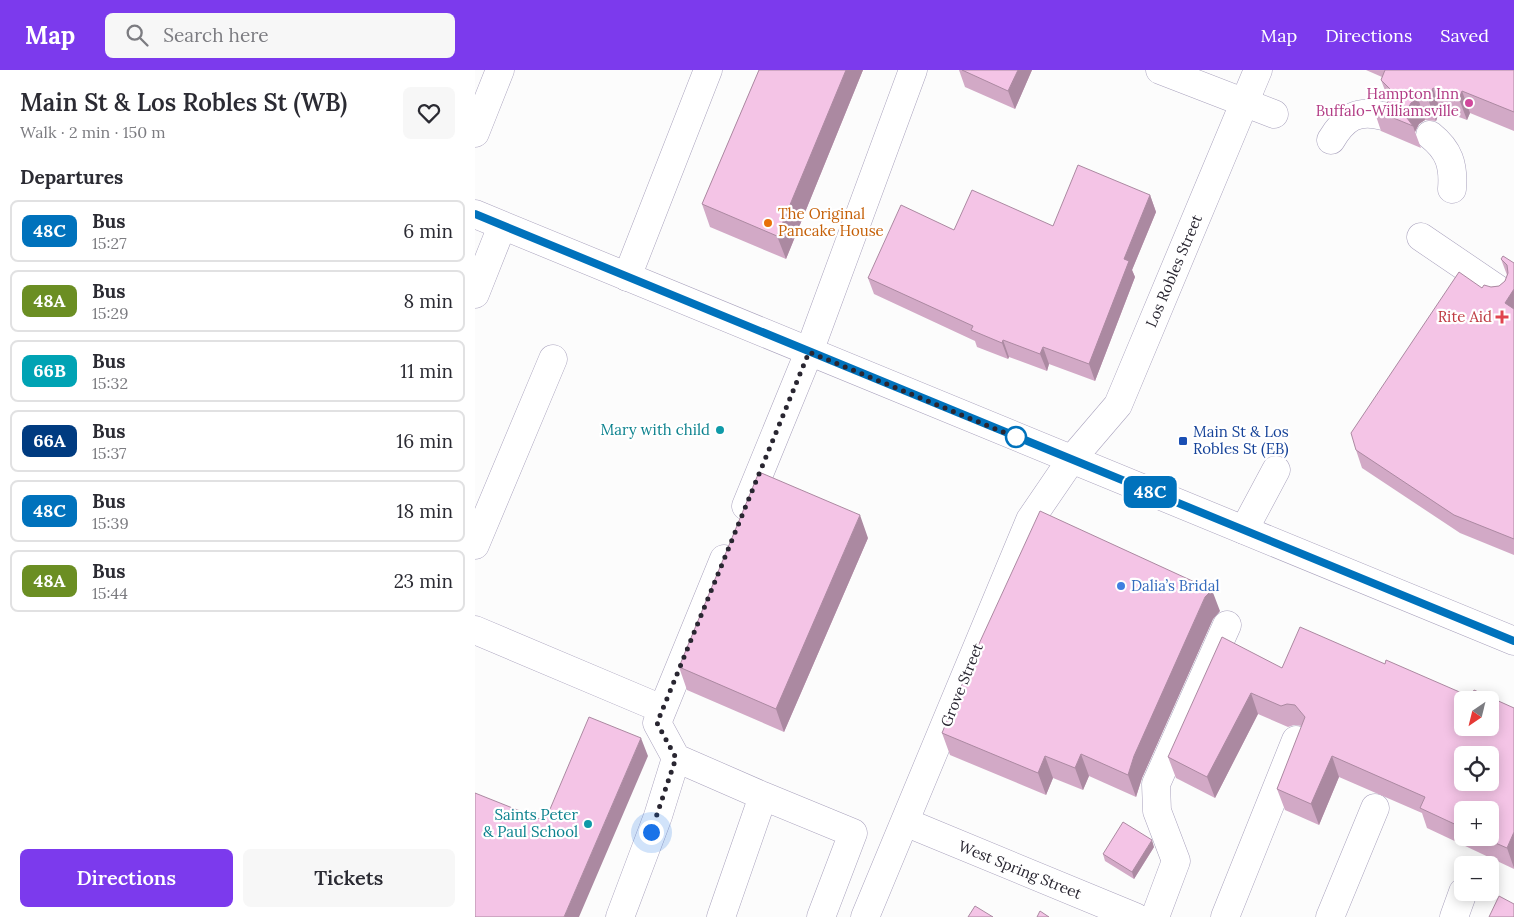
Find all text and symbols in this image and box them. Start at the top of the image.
search box [105,13,455,58]
text: Map [25,20,75,51]
icon: search [123,21,151,49]
text: Search here [163,23,269,47]
text: Map [1261,24,1297,47]
text: Directions [1325,24,1412,47]
text: Saved [1440,24,1489,47]
place label: Hampton Inn Buffalo-Williamsville [1316,84,1459,120]
text: Main St & Los Robles St (WB) [20,87,347,118]
button: heart [403,87,455,139]
marker: Hampton Inn Buffalo-Williamsville [1463,97,1475,109]
text: Walk · 2 min · 150 m [20,122,166,142]
text: Departures [20,165,123,189]
place label: The Original Pancake House [778,204,884,240]
text: Bus [92,209,125,233]
street label: Los Robles Street [1141,211,1206,330]
marker: The Original Pancake House [762,217,774,229]
text: 48C [33,219,66,242]
text: 6 min [403,219,453,243]
text: 15:27 [92,233,127,253]
text: Bus [92,279,125,303]
text: 48A [33,289,66,312]
text: 8 min [403,289,453,313]
text: 15:29 [92,303,128,323]
place label: Rite Aid [1438,307,1492,326]
marker: Rite Aid [1496,311,1508,323]
text: Bus [92,349,125,373]
text: 66B [33,359,66,382]
text: 11 min [400,359,453,383]
text: 15:32 [92,373,128,393]
text: Bus [92,419,125,443]
place label: Mary with child [600,420,710,439]
place label: Main St & Los Robles St (EB) [1193,422,1289,459]
marker: Mary with child [714,424,726,436]
unlabelled marker [1005,426,1027,448]
text: 66A [33,429,66,452]
text: 16 min [396,429,453,453]
marker: Main St & Los Robles St (EB) [1177,435,1189,447]
text: 15:37 [92,443,126,463]
line badge: 48C [1121,476,1179,508]
text: 48C [1134,480,1166,503]
text: Bus [92,489,125,513]
text: 48C [33,499,66,522]
text: 18 min [397,499,453,523]
text: 15:39 [92,513,129,533]
text: Bus [92,559,125,583]
text: 48A [33,569,66,592]
text: 23 min [394,569,453,593]
place label: Dalia’s Bridal [1131,576,1220,595]
marker: Dalia’s Bridal [1115,580,1127,592]
text: 15:44 [92,583,128,603]
street label: Grove Street [936,640,987,729]
north arrow [1454,691,1499,736]
map controls [1454,691,1499,901]
button: locate [1454,746,1499,791]
button: + [1454,801,1499,846]
place label: Saints Peter & Paul School [483,805,578,841]
marker: Saints Peter & Paul School [582,818,594,830]
your location [639,820,664,845]
street label: West Spring Street [956,836,1085,903]
button: Directions [20,849,233,907]
button: Tickets [243,849,455,907]
button: − [1454,856,1499,901]

